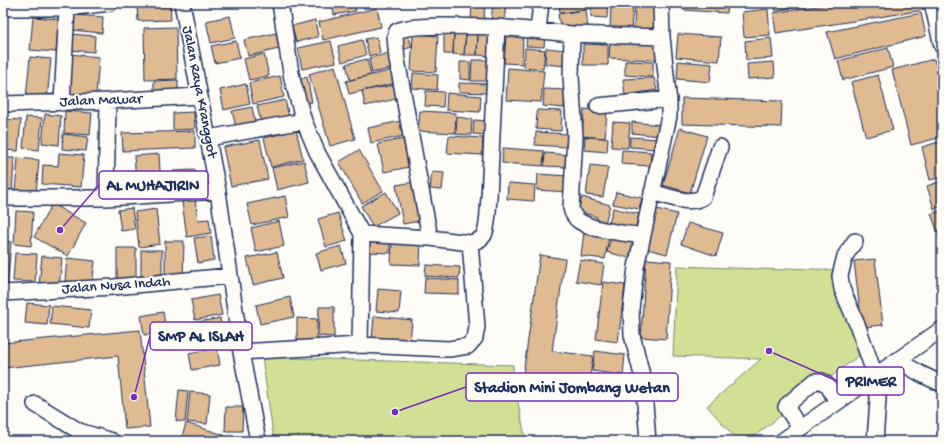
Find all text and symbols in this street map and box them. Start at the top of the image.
street label: Jalan Raya Kranggot [177,24,221,161]
street label: Jalan Mawar [59,91,144,111]
callout: AL MUHAJIRIN [99,171,208,199]
text: AL MUHAJIRIN [106,178,200,197]
street label: Jalan Nusa Indah [61,273,171,299]
callout: SMP AL ISLAH [150,322,252,350]
text: SMP AL ISLAH [158,329,245,348]
callout: PRIMER [837,367,904,395]
callout: Stadion Mini Jombang Wetan [466,373,678,401]
text: PRIMER [845,374,898,393]
text: Stadion Mini Jombang Wetan [474,380,670,399]

